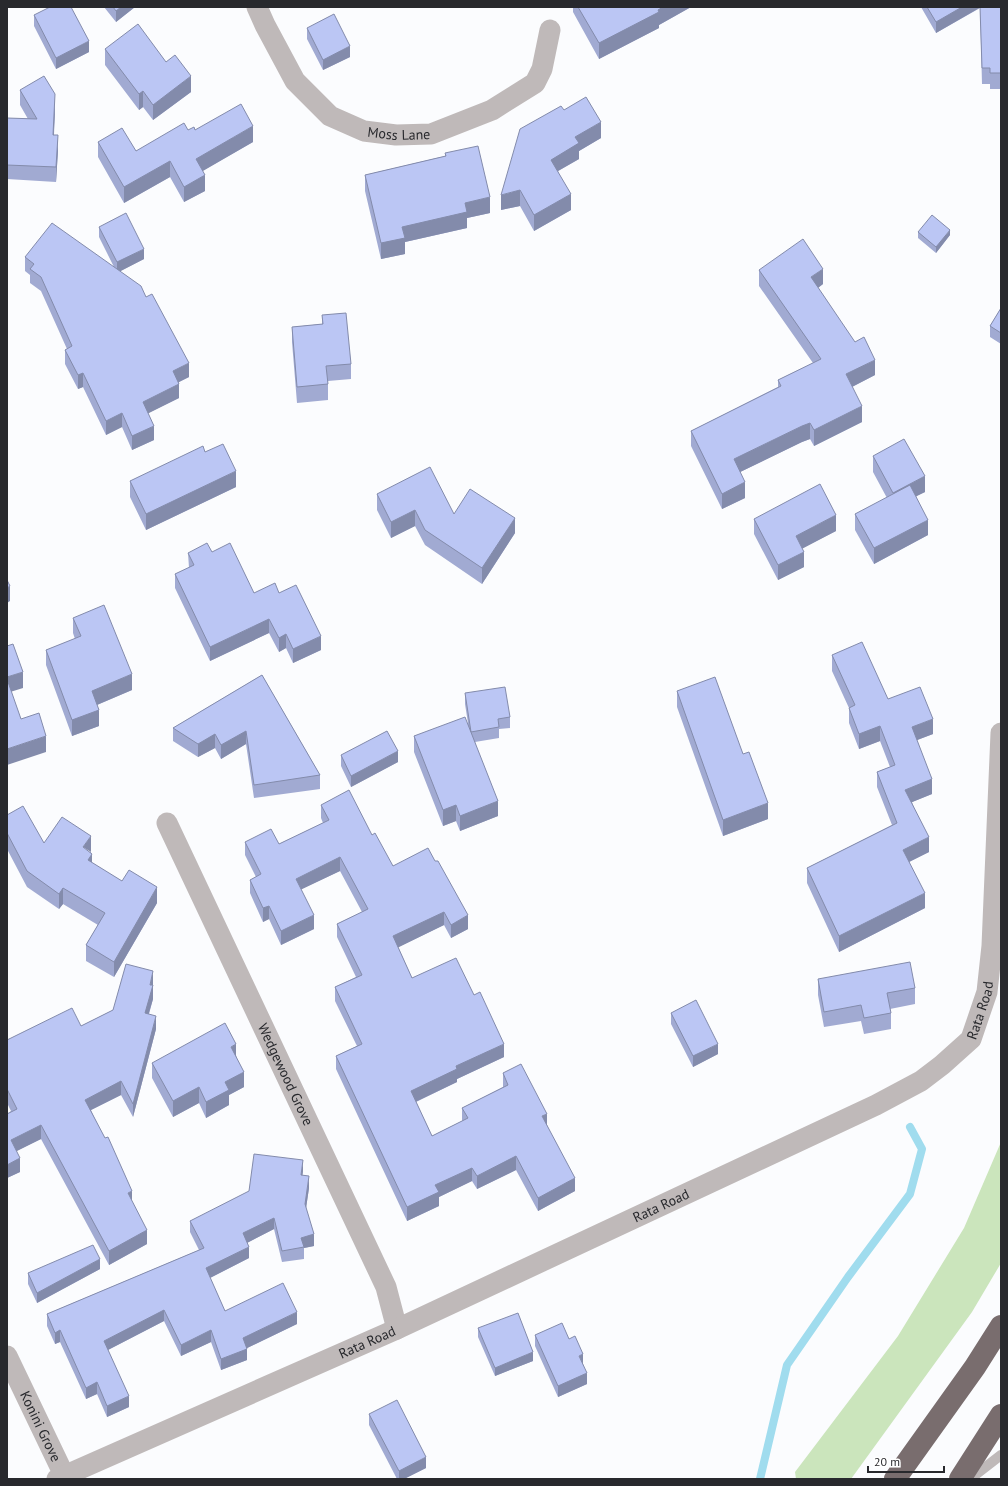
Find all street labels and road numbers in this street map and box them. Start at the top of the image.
street label: Moss Lane [367,123,431,144]
street label: Rata Road [963,980,997,1042]
street label: Wedgewood Grove [254,1020,318,1128]
street label: Rata Road [630,1185,692,1226]
street label: Rata Road [336,1322,398,1363]
street label: Konini Grove [16,1388,65,1465]

